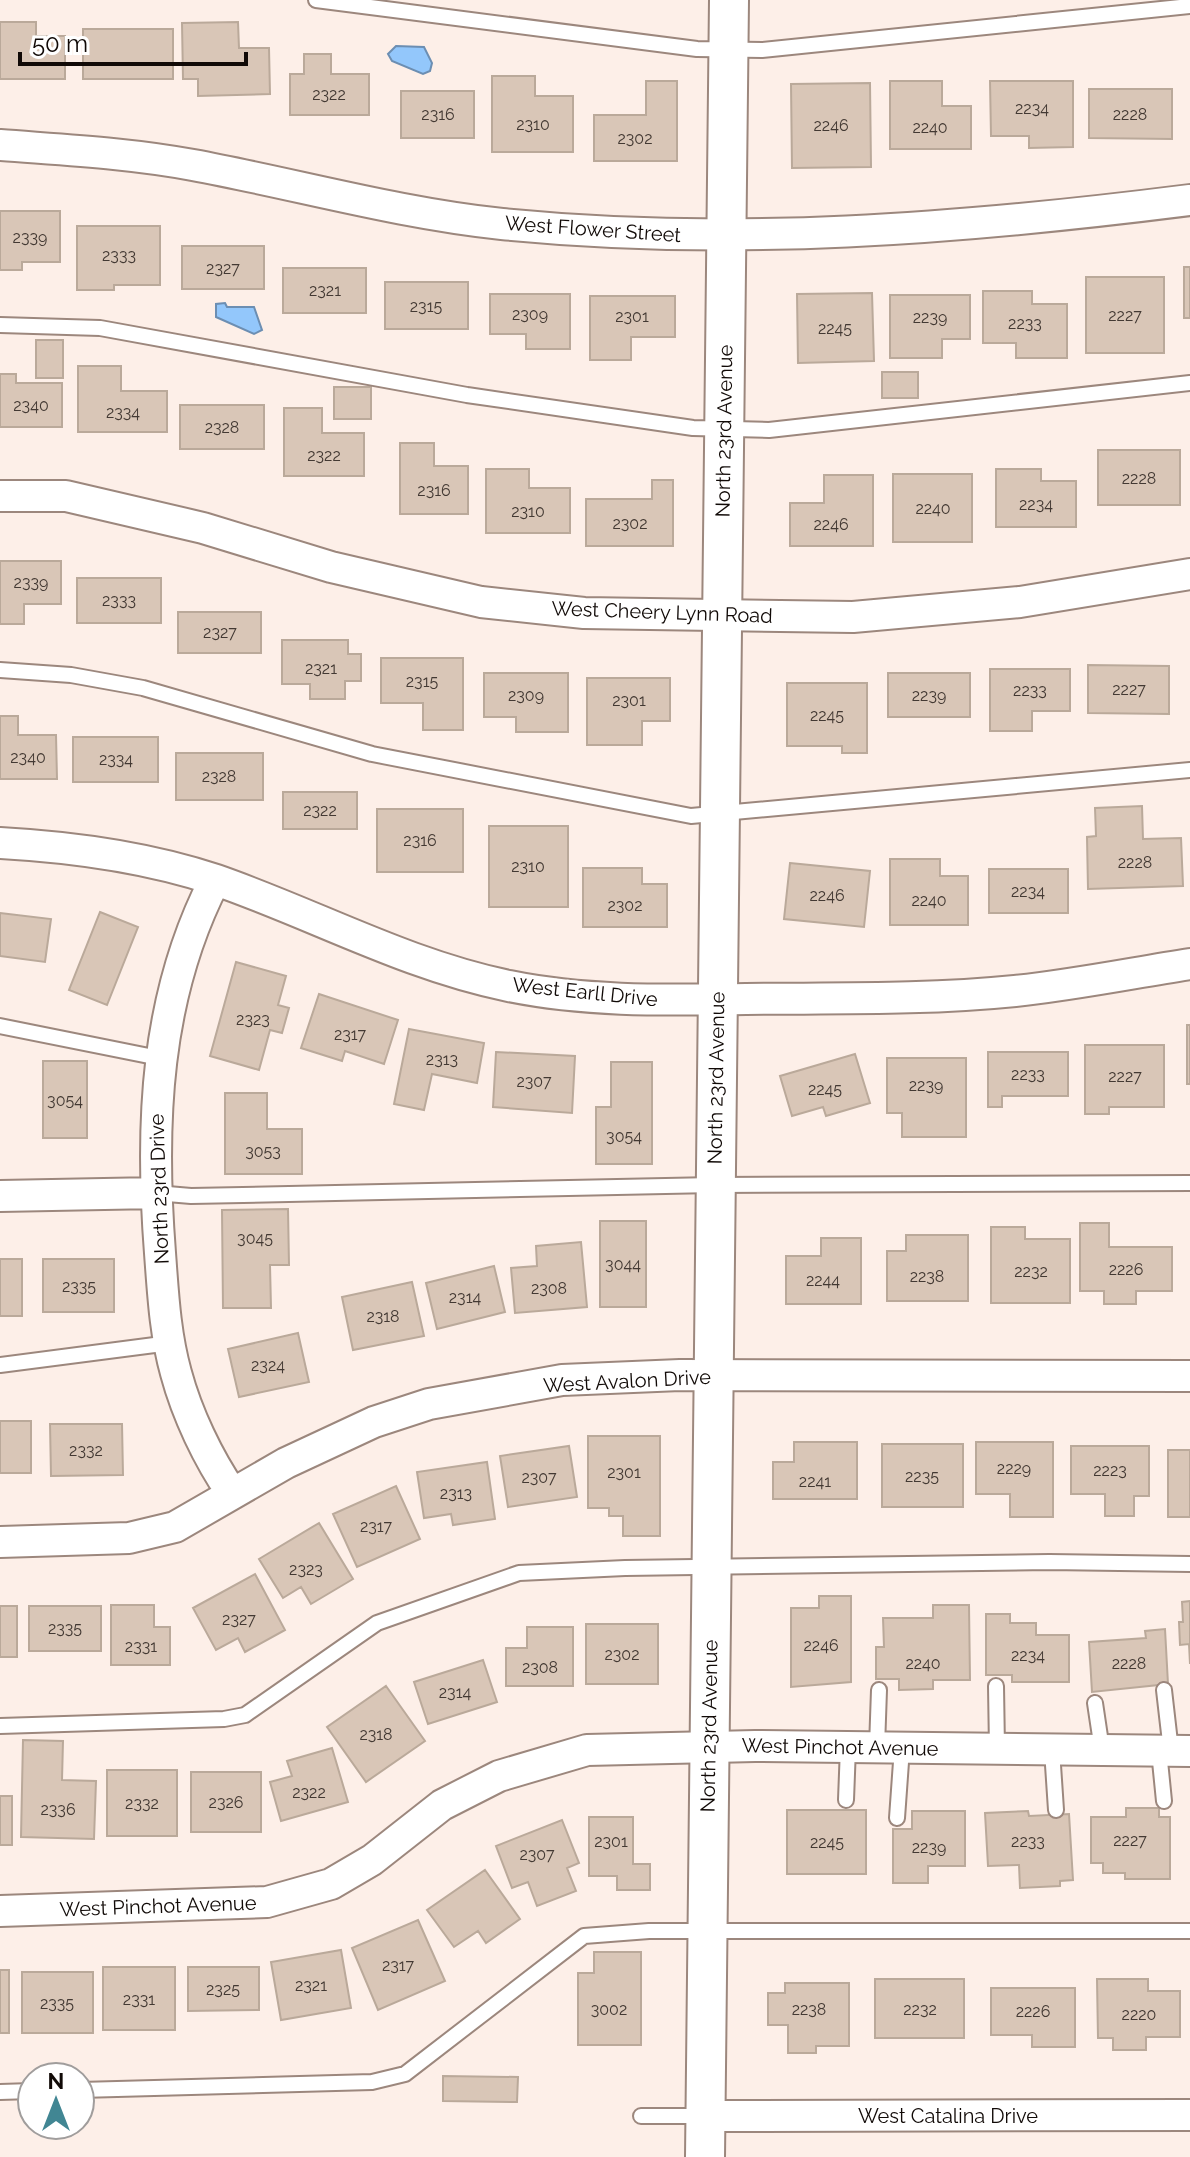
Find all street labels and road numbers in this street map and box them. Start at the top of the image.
street label: West Flower Street [504,211,682,247]
street label: North 23rd Avenue [710,344,738,517]
street label: West Cheery Lynn Road [551,596,773,628]
street label: West Earll Drive [511,972,659,1012]
street label: North 23rd Avenue [702,991,730,1164]
street label: North 23rd Drive [144,1113,174,1265]
street label: West Avalon Drive [542,1365,712,1397]
street label: North 23rd Avenue [695,1639,723,1812]
street label: West Pinchot Avenue [741,1733,939,1761]
street label: West Pinchot Avenue [59,1891,257,1921]
street label: West Catalina Drive [858,2104,1038,2128]

